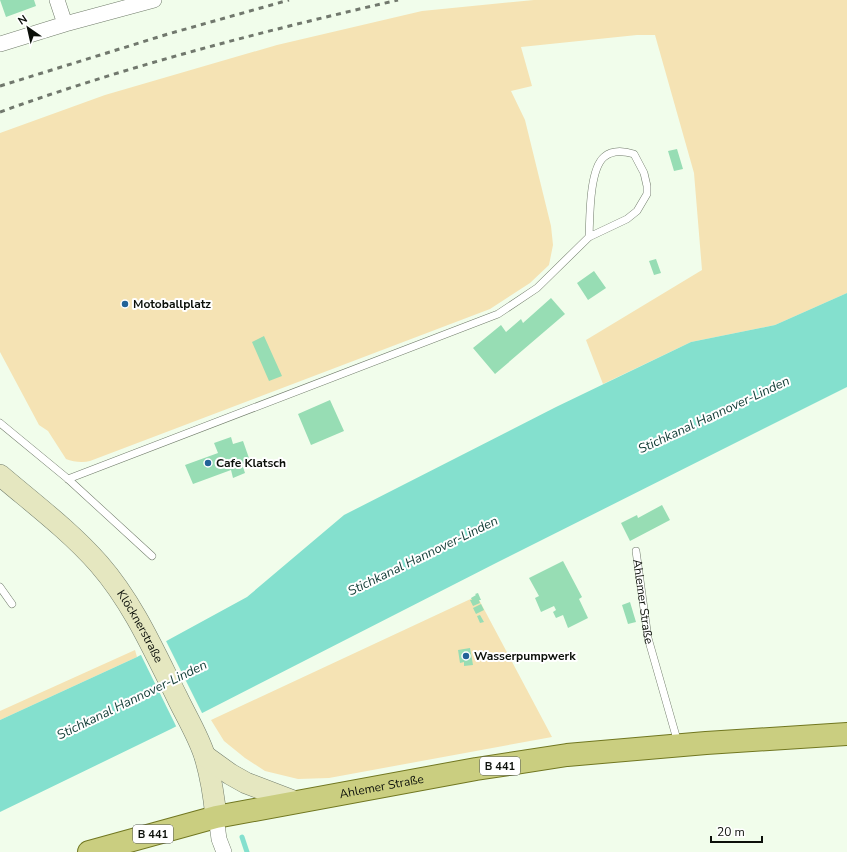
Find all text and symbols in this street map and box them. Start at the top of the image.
north arrow [8,8,48,48]
text: N [15,12,30,29]
place label: Motoballplatz [133,296,211,312]
marker: Motoballplatz [120,299,130,309]
water label: Stichkanal Hannover-Linden [635,372,793,458]
place label: Cafe Klatsch [216,455,286,471]
marker: Cafe Klatsch [203,458,213,468]
water label: Stichkanal Hannover-Linden [345,512,501,600]
street label: Ahlemer Straße [629,558,657,646]
street label: Klöcknerstraße [113,587,167,665]
place label: Wasserpumpwerk [474,648,576,664]
marker: Wasserpumpwerk [461,651,471,661]
water label: Stichkanal Hannover-Linden [54,656,210,744]
road number: B 441 [480,757,520,775]
street label: Ahlemer Straße [338,771,425,802]
scale bar [711,818,762,844]
text: 20 m [717,824,745,840]
road number: B 441 [133,825,173,843]

